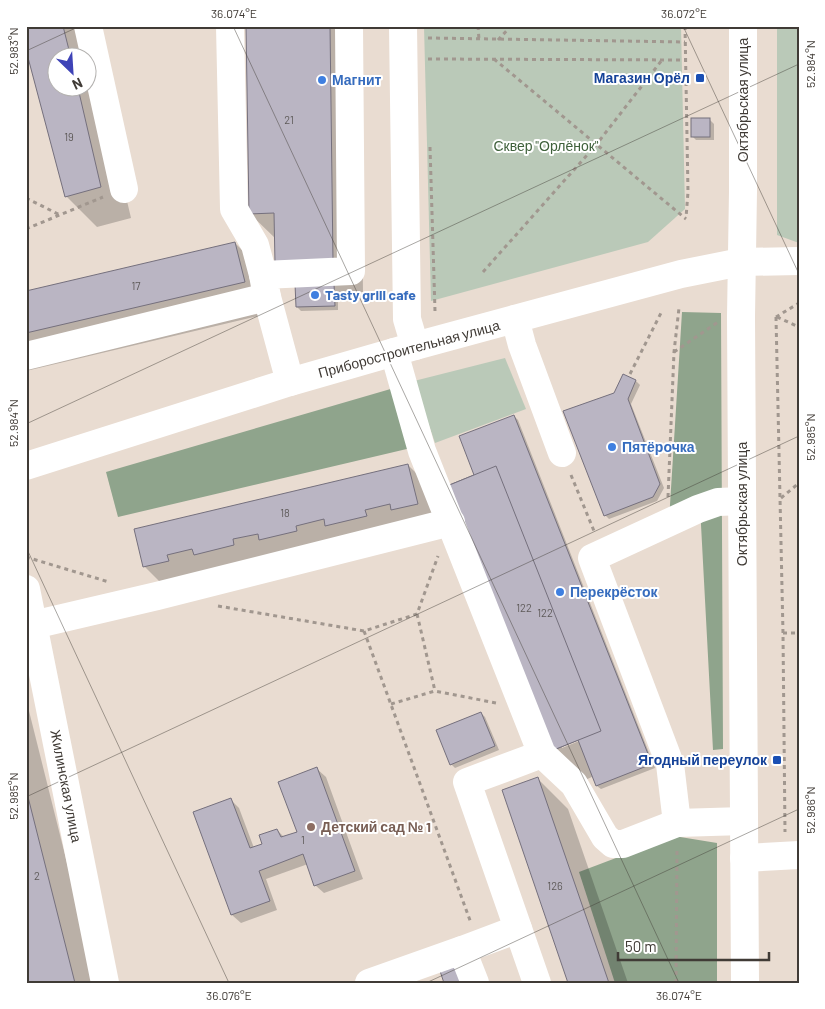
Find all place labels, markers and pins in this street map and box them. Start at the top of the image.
place label: Магазин Орёл [594,69,690,86]
place label: Магнит [332,71,382,88]
marker: Магазин Орёл [694,72,706,84]
marker: Магнит [316,74,328,86]
place label: Tasty grill cafe [325,286,416,303]
marker: Tasty grill cafe [309,289,321,301]
place label: Пятёрочка [622,438,695,455]
marker: Пятёрочка [606,441,618,453]
place label: Перекрёсток [570,583,659,600]
marker: Перекрёсток [554,586,566,598]
place label: Ягодный переулок [638,751,768,768]
marker: Ягодный переулок [771,754,783,766]
place label: Детский сад № 1 [321,818,431,835]
marker: Детский сад № 1 [305,821,317,833]

